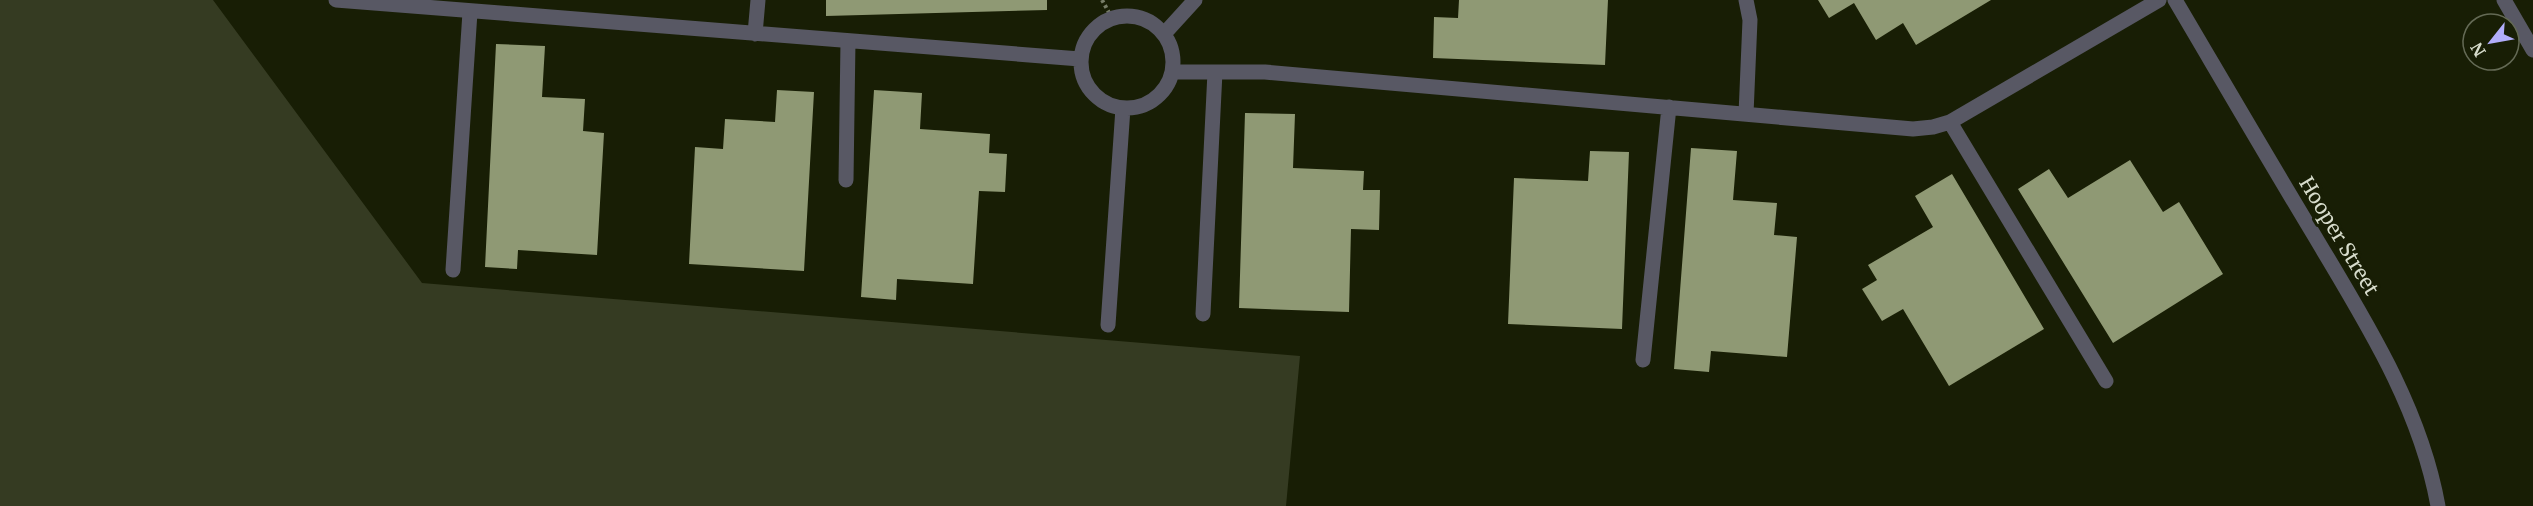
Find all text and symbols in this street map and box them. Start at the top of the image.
north arrow [2461,12,2521,72]
text: N [2466,39,2490,60]
street label: Hooper Street [2294,172,2385,300]

